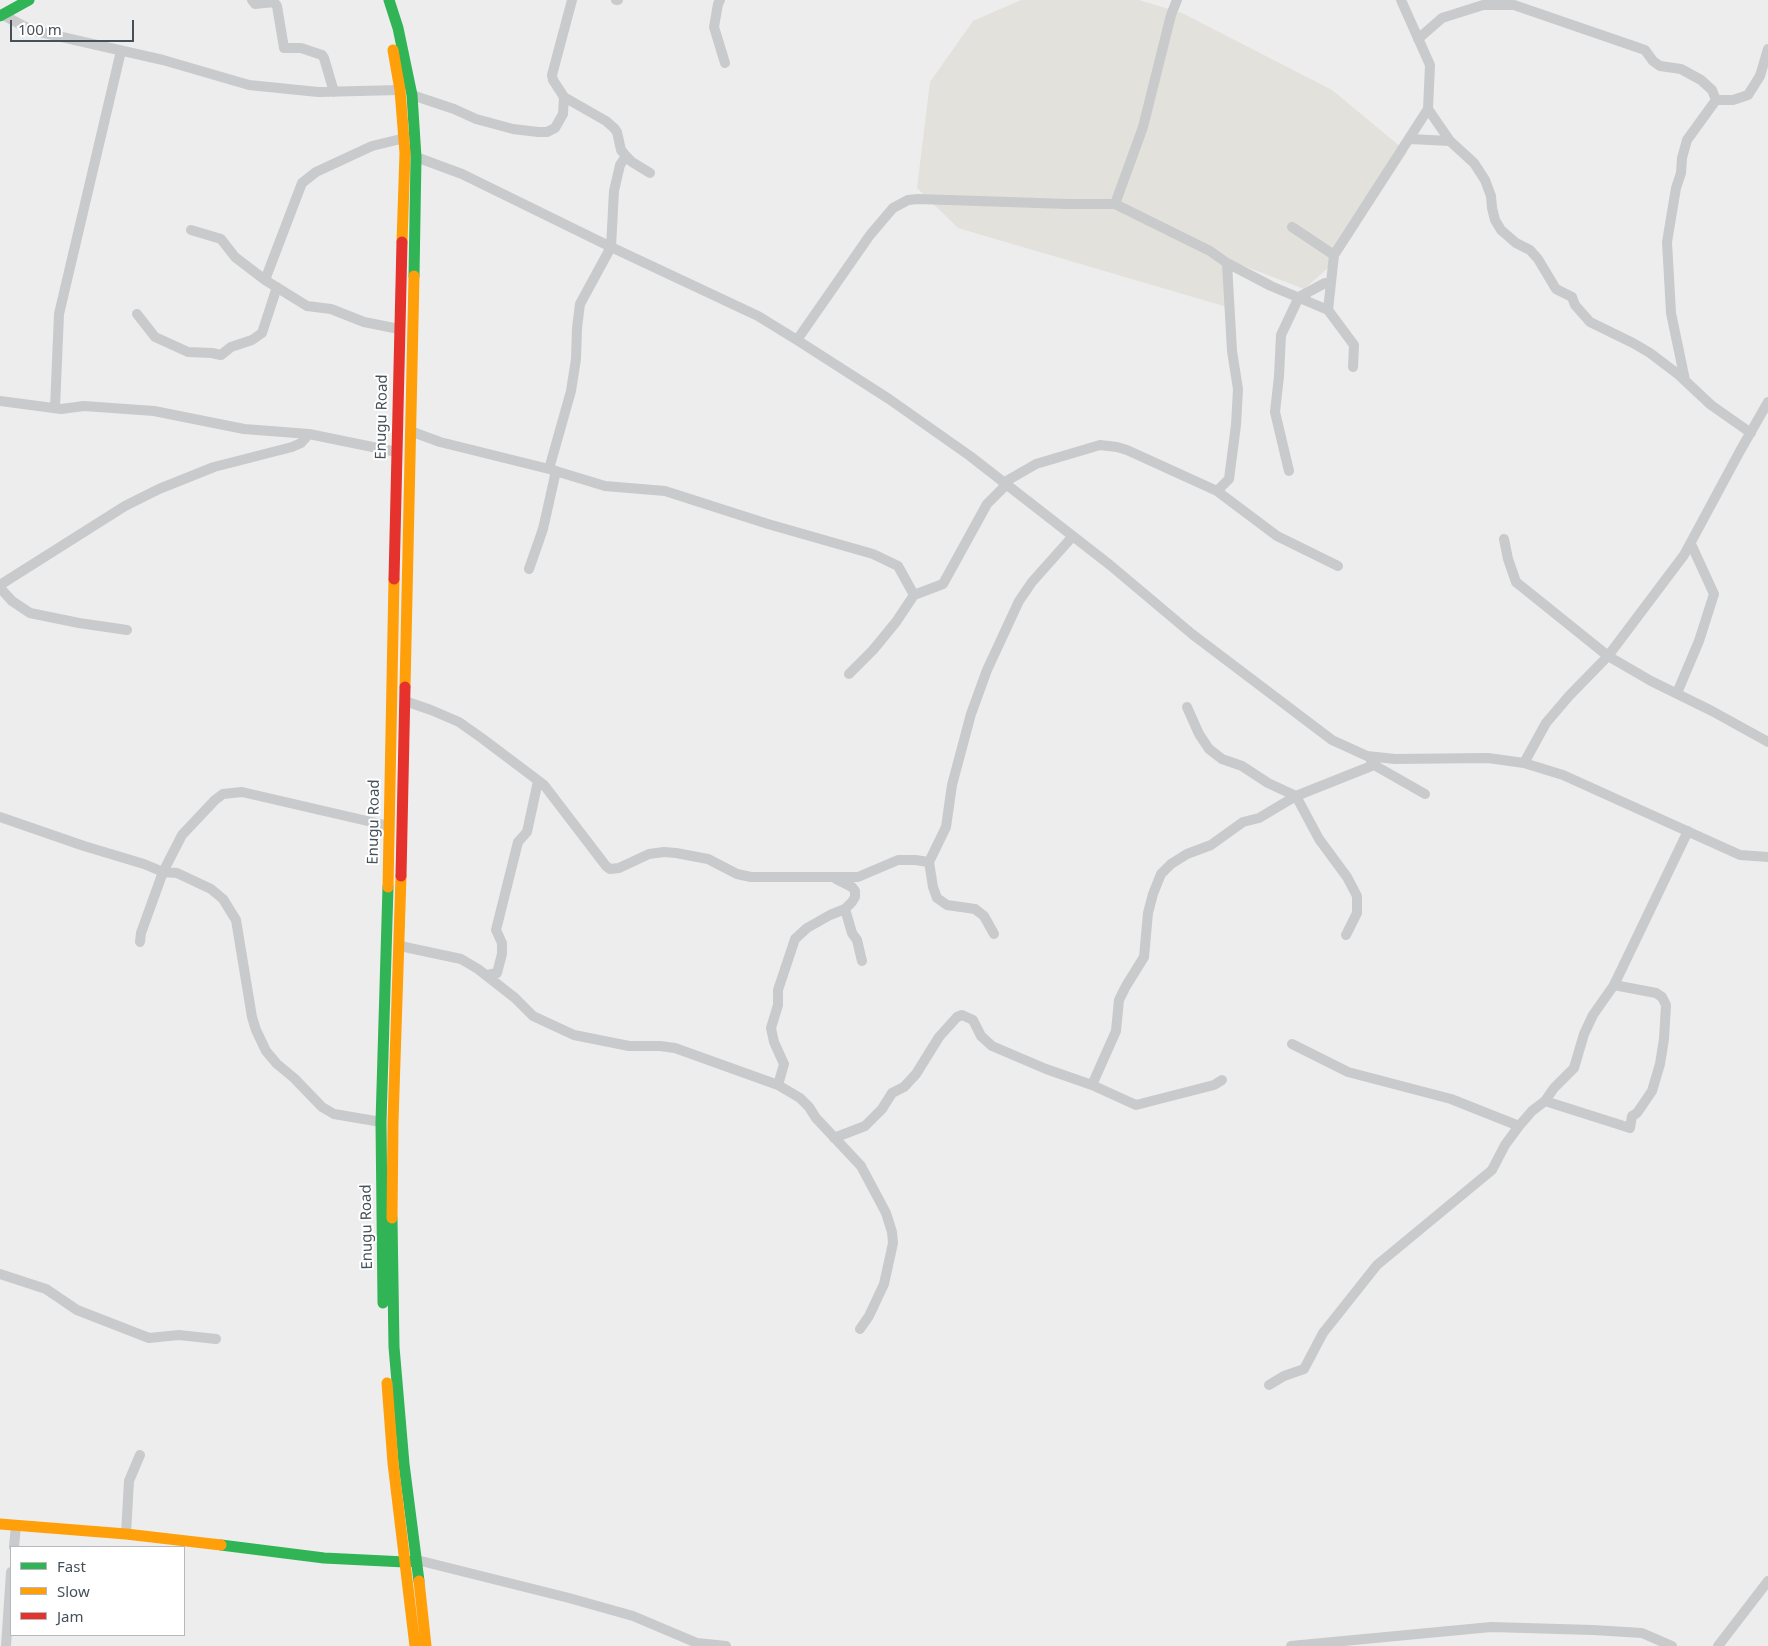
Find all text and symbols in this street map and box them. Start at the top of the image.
scale bar [12,10,136,42]
text: 100 m [18,19,62,39]
street label: Enugu Road [372,374,392,460]
street label: Enugu Road [364,779,384,865]
street label: Enugu Road [357,1184,377,1270]
legend [10,1546,185,1636]
text: Fast [57,1556,86,1576]
text: Slow [57,1581,90,1601]
text: Jam [57,1606,84,1626]

